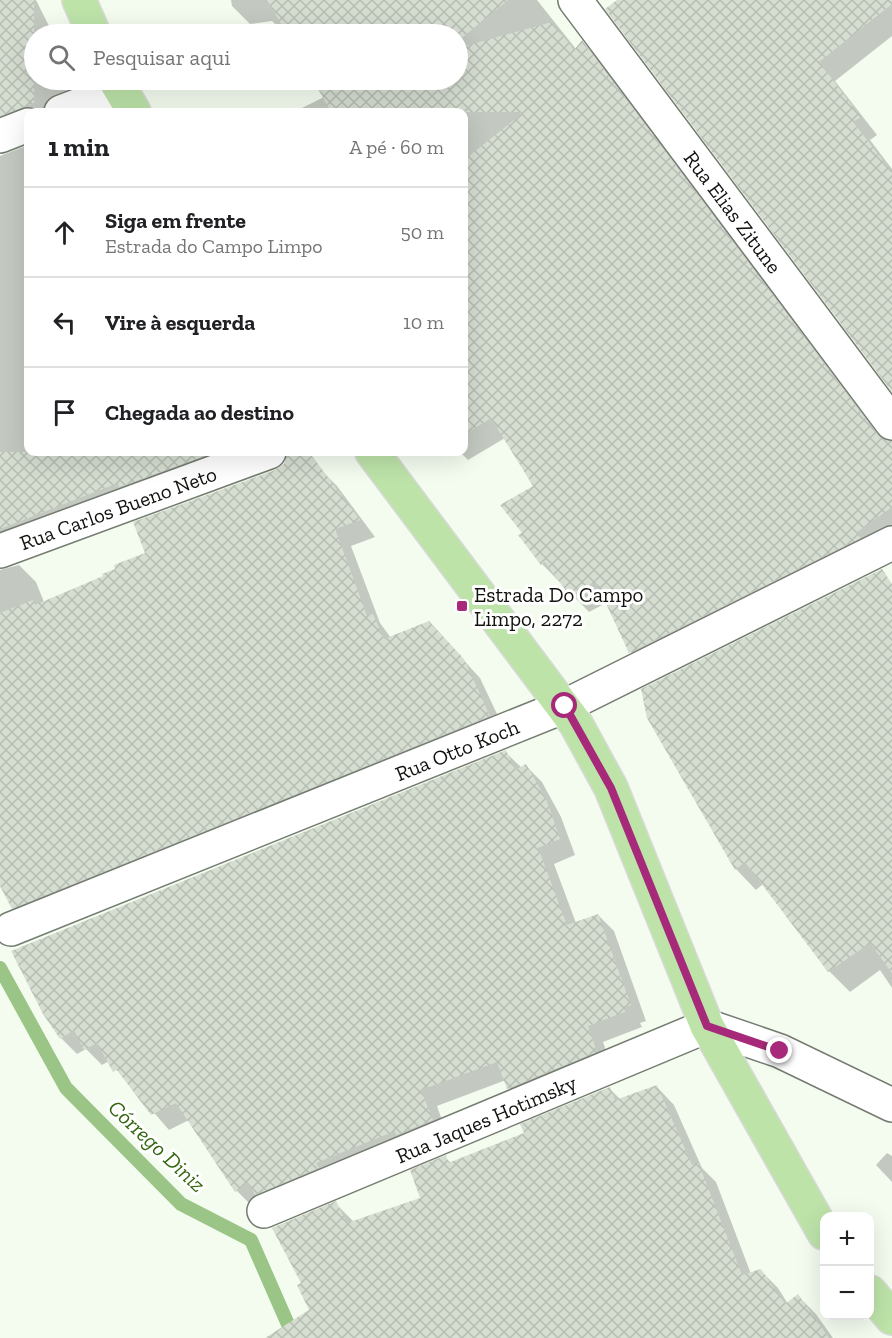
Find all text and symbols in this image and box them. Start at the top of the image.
search box [24,24,468,90]
icon: search [45,41,78,74]
text: Pesquisar aqui [93,44,230,71]
text: 1 min [48,131,109,163]
text: A pé · 60 m [349,135,444,159]
street label: Rua Elias Zitune [679,146,787,278]
text: Siga em frente [105,207,246,234]
icon: ahead [48,216,81,249]
text: 50 m [400,220,444,244]
text: Estrada do Campo Limpo [105,234,323,258]
icon: left [48,306,81,339]
text: Vire à esquerda [105,309,255,336]
text: 10 m [403,310,444,334]
icon: arrive [48,396,81,429]
text: Chegada ao destino [105,399,294,426]
street label: Rua Carlos Bueno Neto [16,461,220,555]
place label: Estrada Do Campo Limpo, 2272 [474,582,643,631]
marker: Estrada Do Campo Limpo, 2272 [455,599,469,613]
route start [551,692,577,718]
street label: Rua Otto Koch [391,714,523,786]
route end [766,1037,792,1063]
street label: Rua Jaques Hotimsky [392,1069,580,1168]
water label: Córrego Diniz [103,1094,211,1198]
map controls [820,1212,874,1320]
button: + [820,1212,874,1266]
button: − [820,1266,874,1320]

